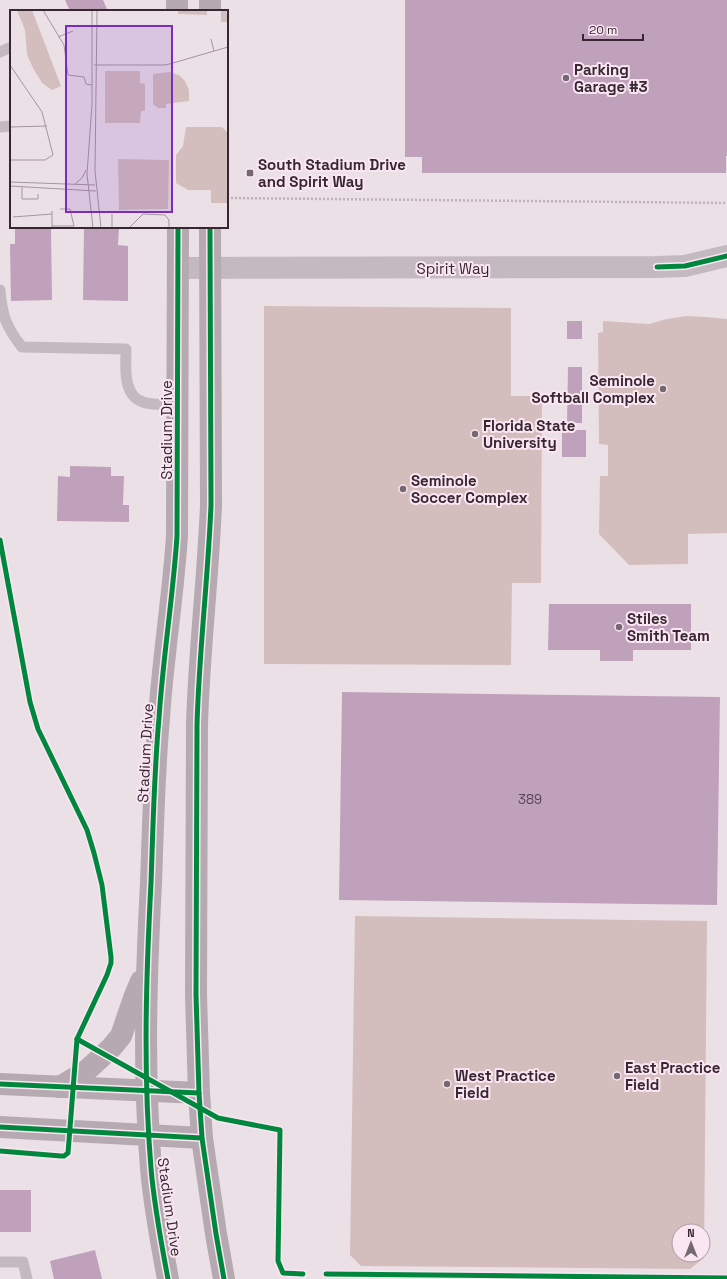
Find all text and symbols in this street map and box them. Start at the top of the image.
inset map [10,10,228,228]
scale bar [583,16,643,42]
text: 20 m [589,22,617,38]
place label: Parking Garage #3 [574,60,648,96]
marker: Parking Garage #3 [561,73,571,83]
place label: South Stadium Drive and Spirit Way [258,155,406,191]
marker: South Stadium Drive and Spirit Way [245,168,255,178]
street label: Spirit Way [416,259,490,278]
place label: Seminole Softball Complex [531,371,655,407]
street label: Stadium Drive [157,380,176,480]
marker: Seminole Softball Complex [658,384,668,394]
place label: Florida State University [483,416,576,452]
marker: Florida State University [470,429,480,439]
place label: Seminole Soccer Complex [411,471,528,507]
marker: Seminole Soccer Complex [398,484,408,494]
place label: Stiles Smith Team [627,609,710,645]
marker: Stiles Smith Team [614,622,624,632]
street label: Stadium Drive [133,703,157,803]
house number: 389 [518,791,542,808]
place label: East Practice Field [625,1058,721,1094]
place label: West Practice Field [455,1066,556,1102]
marker: East Practice Field [612,1071,622,1081]
marker: West Practice Field [442,1079,452,1089]
street label: Stadium Drive [154,1156,186,1258]
north arrow [671,1223,711,1263]
text: N [687,1226,695,1240]

